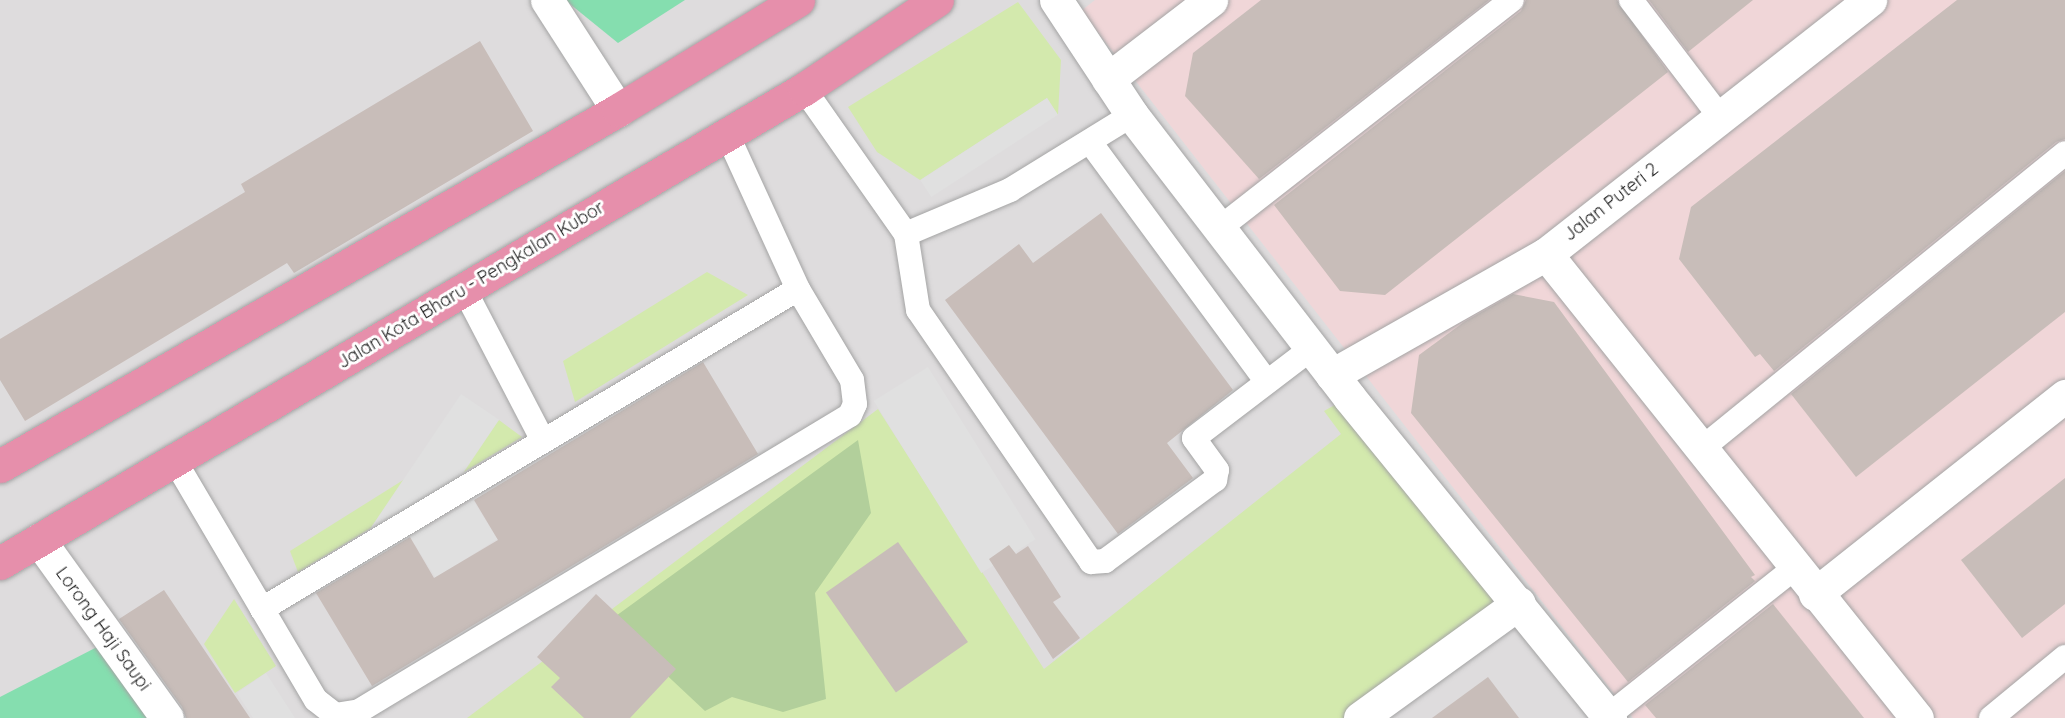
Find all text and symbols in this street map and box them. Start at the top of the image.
street label: Jalan Puteri 2 [1559,158,1663,246]
street label: Jalan Kota Bharu - Pengkalan Kubor [334,197,608,373]
street label: Lorong Haji Saupi [51,563,155,695]

